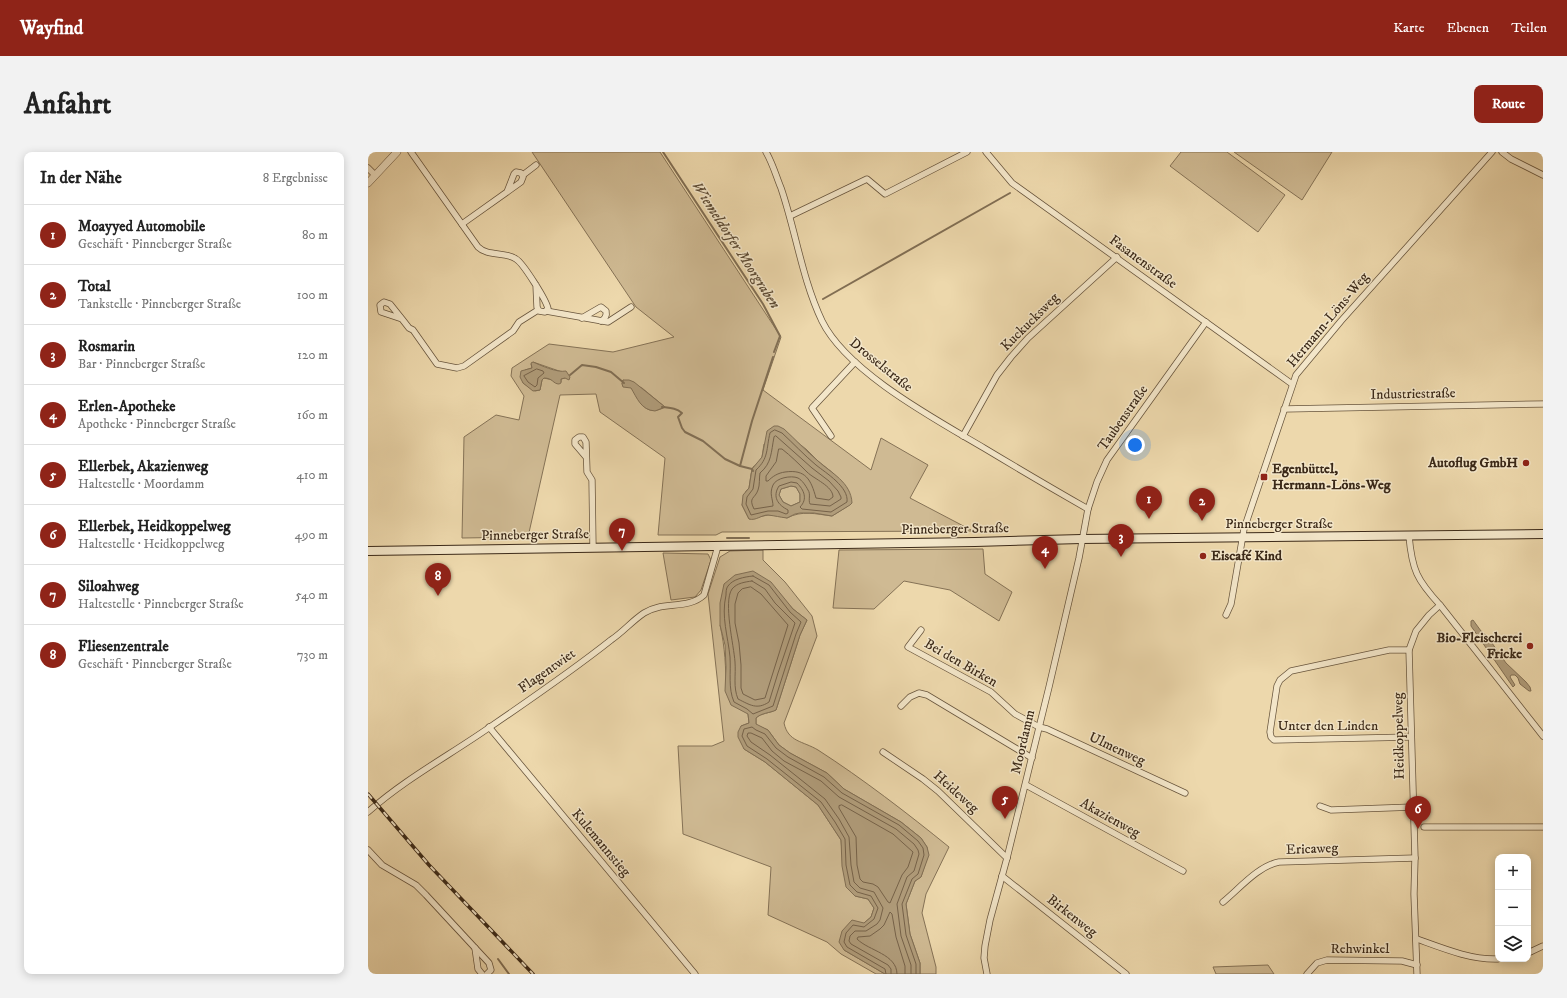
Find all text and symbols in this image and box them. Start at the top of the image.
text: Wayfind [20,17,83,40]
text: Karte [1393,19,1424,37]
text: Ebenen [1446,19,1489,37]
text: Teilen [1511,19,1547,37]
button: Route [1474,85,1543,123]
text: Anfahrt [24,87,111,122]
text: In der Nähe [40,167,122,189]
text: 8 Ergebnisse [263,170,328,186]
water label: Wiemeldorfer Moorgraben [688,178,785,313]
text: Moayyed Automobile [78,217,205,236]
text: 1 [51,227,55,243]
text: 80 m [302,227,328,243]
street label: Fasanenstraße [1105,231,1181,293]
text: Geschäft · Pinneberger Straße [78,236,232,252]
street label: Hermann-Löns-Weg [1283,269,1373,371]
text: Total [78,277,111,296]
text: 2 [50,287,56,303]
text: 100 m [297,287,328,303]
street label: Kuckucksweg [997,289,1063,355]
text: Tankstelle · Pinneberger Straße [78,296,241,312]
street label: Drosselstraße [846,334,916,396]
text: Rosmarin [78,337,135,356]
text: 3 [51,347,55,363]
text: 120 m [297,347,328,363]
text: Bar · Pinneberger Straße [78,356,205,372]
street label: Taubenstraße [1094,381,1152,454]
street label: Industriestraße [1370,384,1456,404]
text: Erlen-Apotheke [78,397,175,416]
text: 4 [49,407,57,423]
text: 160 m [297,407,328,423]
text: Apotheke · Pinneberger Straße [78,416,236,432]
your location [1125,435,1145,455]
place label: Autoflug GmbH [1427,454,1518,472]
text: Ellerbek, Akazienweg [78,457,208,476]
marker: Autoflug GmbH [1521,458,1531,468]
place label: Egenbüttel, Hermann-Löns-Weg [1272,460,1392,494]
text: 5 [50,467,56,483]
text: 410 m [296,467,328,483]
marker: Egenbüttel, Hermann-Löns-Weg [1259,472,1269,482]
text: Haltestelle · Moordamm [78,476,204,492]
pin: 1 [1136,486,1162,519]
pin: 2 [1189,488,1215,521]
street label: Pinneberger Straße [1225,515,1333,533]
text: Ellerbek, Heidkoppelweg [78,517,231,536]
pin: 7 [609,518,635,551]
street label: Pinneberger Straße [901,519,1009,539]
pin: 3 [1108,524,1134,557]
street label: Pinneberger Straße [481,525,589,545]
text: 6 [50,527,56,543]
text: 490 m [294,527,328,543]
text: Haltestelle · Heidkoppelweg [78,536,224,552]
pin: 4 [1032,536,1058,569]
place label: Eiscafé Kind [1211,547,1283,565]
marker: Eiscafé Kind [1198,551,1208,561]
pin: 8 [425,563,451,596]
text: Siloahweg [78,577,139,596]
text: 7 [50,587,56,603]
text: 540 m [295,587,328,603]
text: Haltestelle · Pinneberger Straße [78,596,244,612]
place label: Bio-Fleischerei Fricke [1437,629,1522,663]
street label: Bei den Birken [921,635,1002,692]
text: Fliesenzentrale [78,637,169,656]
marker: Bio-Fleischerei Fricke [1525,641,1535,651]
street label: Flagentwiet [515,644,580,697]
text: 8 [50,647,56,663]
text: 730 m [297,647,328,663]
text: Geschäft · Pinneberger Straße [78,656,232,672]
street label: Heidkoppelweg [1389,692,1409,780]
street label: Moordamm [1007,708,1039,776]
street label: Unter den Linden [1278,717,1379,735]
street label: Ulmenweg [1086,728,1148,770]
street label: Heideweg [929,767,983,817]
pin: 5 [992,786,1018,819]
street label: Akazienweg [1077,794,1143,842]
pin: 6 [1405,796,1431,829]
street label: Kulemannstieg [567,805,635,881]
street label: Ericaweg [1286,839,1339,859]
map controls [1495,854,1531,962]
button: + [1495,854,1531,890]
button: − [1495,890,1531,926]
street label: Birkenweg [1043,891,1101,941]
button: layers [1495,926,1531,962]
street label: Rehwinkel [1331,940,1390,958]

